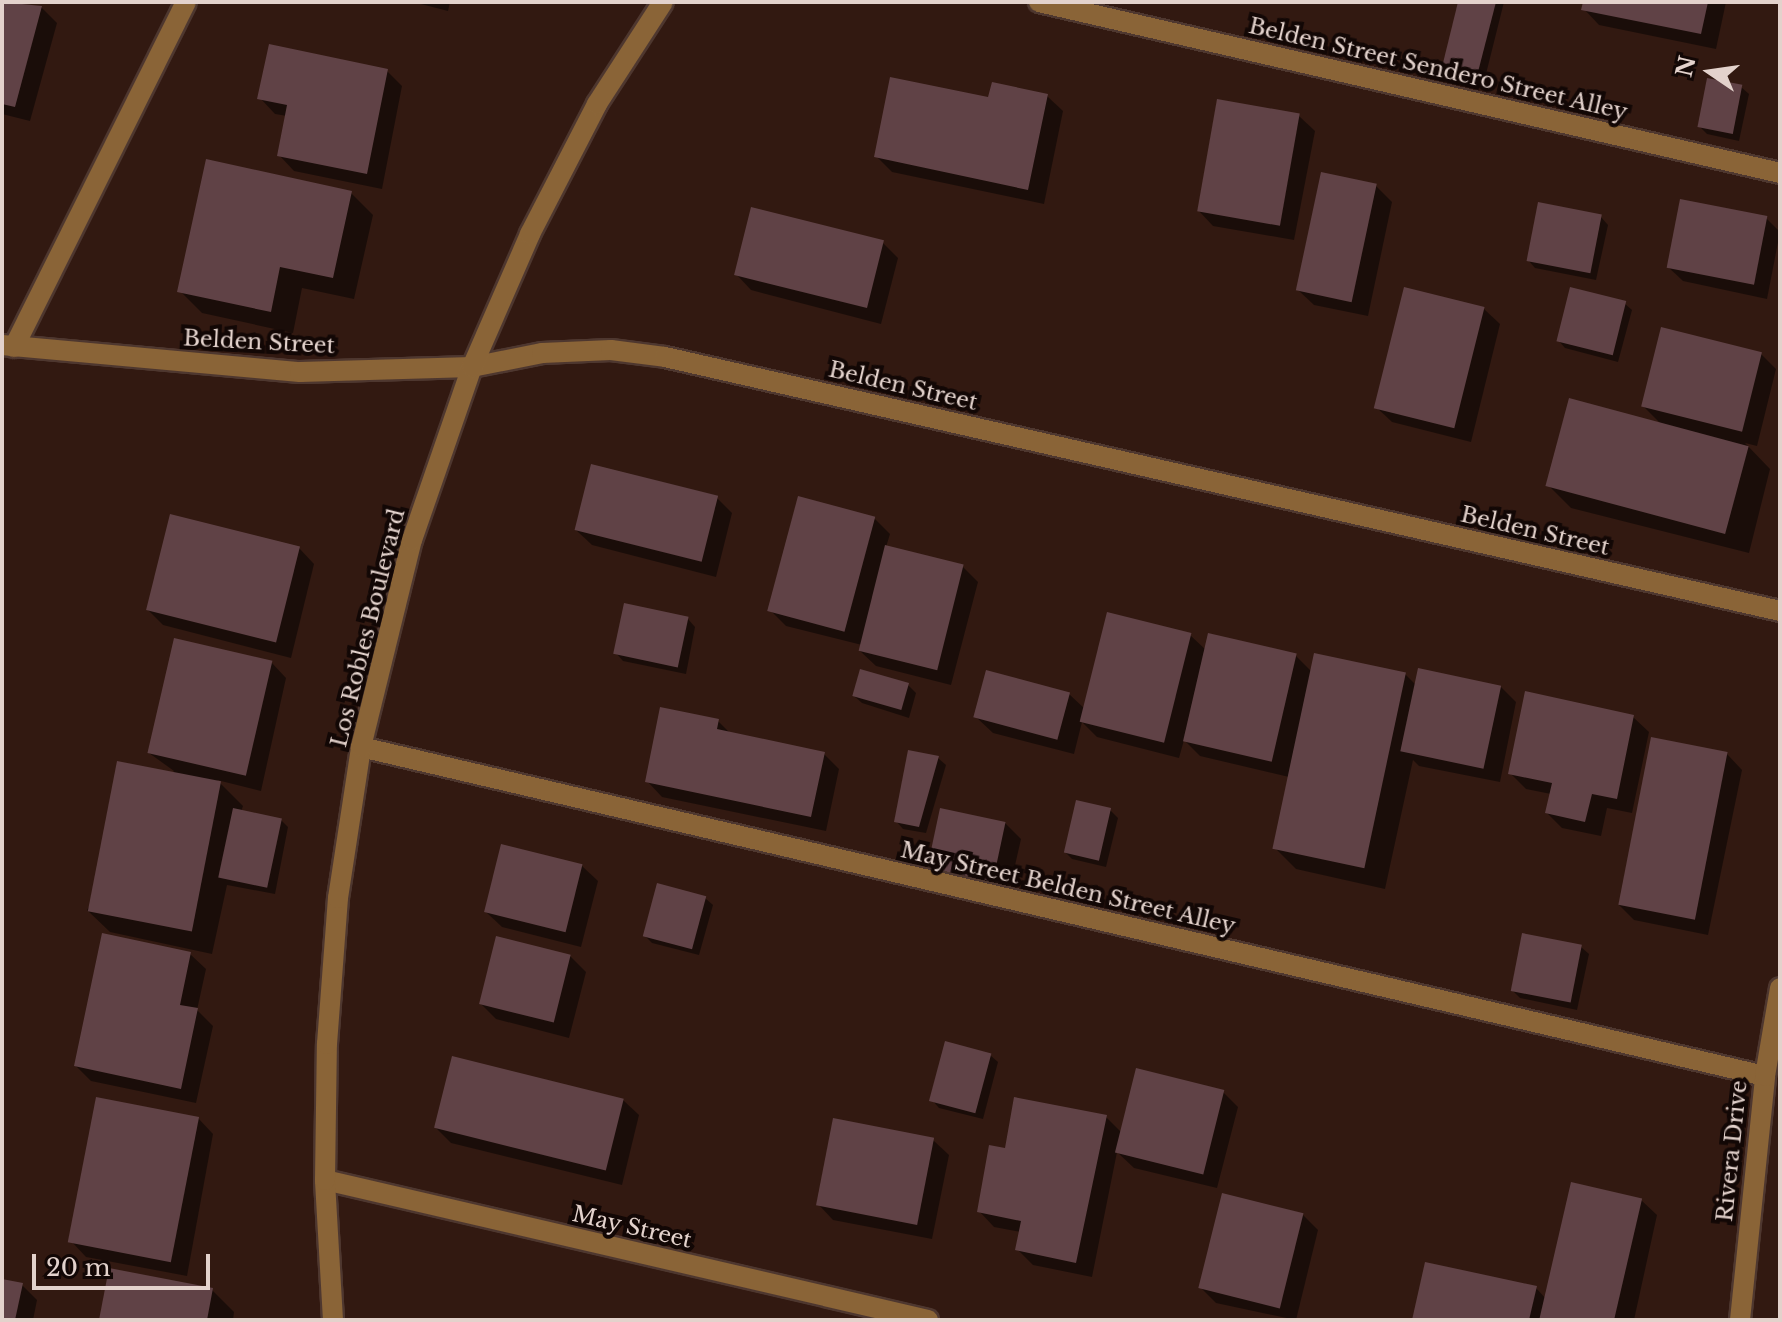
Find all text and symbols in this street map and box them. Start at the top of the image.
street label: Belden Street Sendero Street Alley [1246,12,1630,126]
north arrow [1670,32,1750,112]
text: N [1671,53,1702,80]
street label: Belden Street [183,325,335,359]
street label: Belden Street [826,356,980,416]
street label: Belden Street [1458,501,1612,561]
street label: Los Robles Boulevard [326,506,410,750]
street label: May Street Belden Street Alley [897,836,1239,940]
street label: Rivera Drive [1711,1079,1753,1223]
street label: May Street [569,1200,695,1254]
scale bar [36,1238,214,1288]
text: 20 m [46,1253,111,1282]

